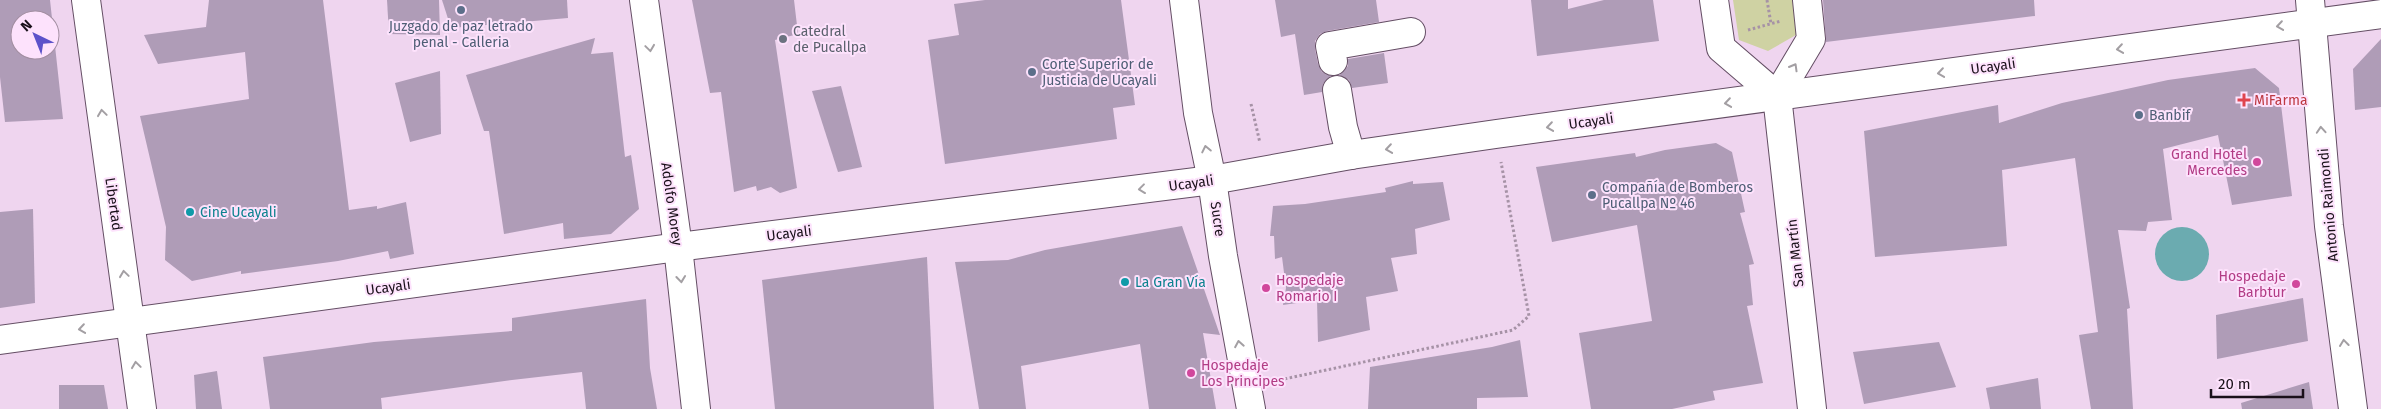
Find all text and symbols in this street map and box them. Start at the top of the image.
marker: Juzgado de paz letrado penal - Calleria [455,4,467,16]
north arrow [10,10,60,60]
text: N [17,16,36,35]
place label: Juzgado de paz letrado penal - Calleria [389,18,533,51]
one-way arrow [2276,21,2285,31]
place label: Catedral de Pucallpa [793,23,867,56]
marker: Catedral de Pucallpa [777,33,789,45]
one-way arrow [2115,43,2123,54]
one-way arrow [645,44,655,53]
street label: Ucayali [1969,55,2017,78]
place label: Corte Superior de Justicia de Ucayali [1042,56,1157,89]
one-way arrow [1787,64,1797,73]
marker: Corte Superior de Justicia de Ucayali [1026,66,1038,78]
one-way arrow [1937,68,1946,78]
place label: MiFarma [2254,92,2308,109]
marker: MiFarma [2238,94,2250,106]
one-way arrow [1724,97,1732,108]
place label: Banbif [2149,107,2192,124]
one-way arrow [97,108,108,116]
marker: Banbif [2133,109,2145,121]
street label: Ucayali [1567,110,1615,133]
one-way arrow [1546,121,1554,132]
one-way arrow [2316,125,2327,133]
one-way arrow [1385,143,1393,154]
one-way arrow [1201,145,1211,154]
place label: Grand Hotel Mercedes [2171,146,2247,179]
street label: Antonio Raimondi [2315,147,2342,262]
marker: Grand Hotel Mercedes [2251,156,2263,168]
street label: Adolfo Morey [657,161,686,247]
street label: Ucayali [1167,172,1215,195]
street label: Libertad [101,177,126,232]
place label: Compañía de Bomberos Pucallpa Nº 46 [1602,179,1754,212]
one-way arrow [1138,183,1146,194]
marker: Compañía de Bomberos Pucallpa Nº 46 [1586,189,1598,201]
street label: Sucre [1207,201,1228,238]
place label: Cine Ucayali [200,204,277,221]
marker: Cine Ucayali [184,206,196,218]
street label: San Martín [1783,218,1808,288]
street label: Ucayali [765,222,813,245]
place label: Hospedaje Barbtur [2218,268,2287,301]
one-way arrow [119,269,130,277]
place label: Hospedaje Romario I [1276,272,1344,305]
place label: La Gran Vía [1135,274,1206,291]
one-way arrow [675,275,686,283]
street label: Ucayali [364,276,412,299]
marker: La Gran Vía [1119,276,1131,288]
marker: Hospedaje Barbtur [2290,278,2302,290]
marker: Hospedaje Romario I [1260,282,1272,294]
one-way arrow [78,323,86,333]
one-way arrow [1234,339,1244,348]
one-way arrow [2339,339,2350,347]
place label: Hospedaje Los Principes [1201,357,1285,390]
one-way arrow [131,361,142,369]
scale bar [2211,366,2304,398]
marker: Hospedaje Los Principes [1185,367,1197,379]
text: 20 m [2218,375,2251,393]

